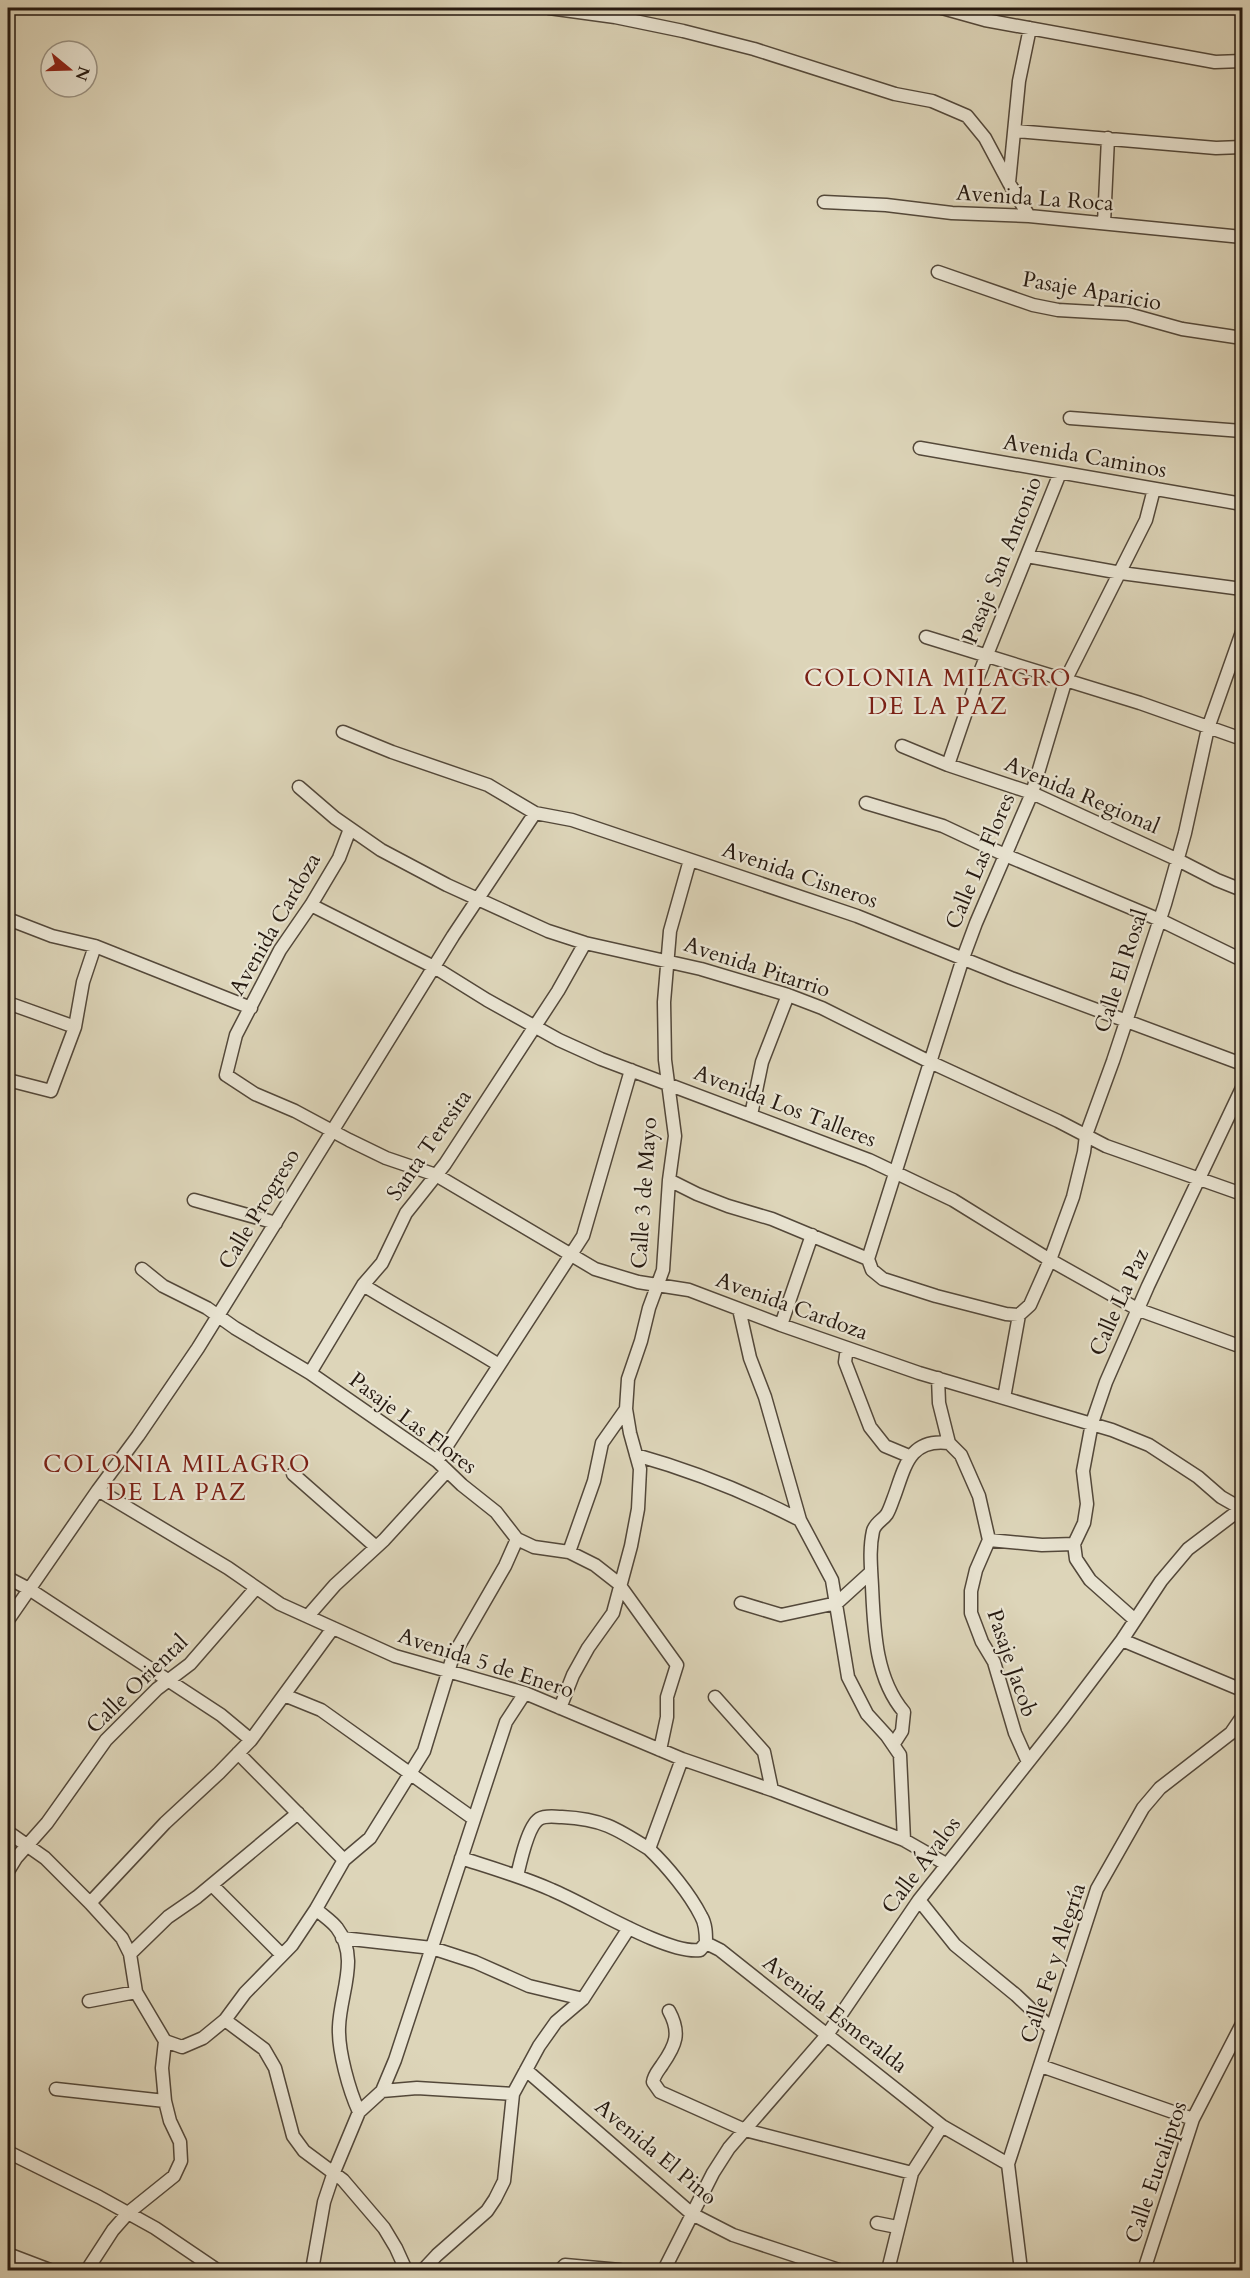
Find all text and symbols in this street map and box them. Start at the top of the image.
north arrow [39,39,99,99]
text: N [70,63,95,84]
street label: Avenida La Roca [955,178,1115,219]
street label: Pasaje Aparicio [1020,264,1164,318]
street label: Avenida Caminos [1001,427,1169,485]
street label: Pasaje San Antonio [955,472,1049,648]
district label: COLONIA MILAGRO DE LA PAZ [804,662,1072,723]
street label: Avenida Regional [1000,749,1165,841]
street label: Calle Las Flores [938,788,1022,934]
street label: Avenida Cisneros [718,834,882,916]
street label: Avenida Cardoza [222,847,328,1001]
street label: Calle El Rosal [1087,905,1155,1037]
street label: Avenida Pitarrio [680,929,834,1005]
street label: Avenida Los Talleres [689,1057,881,1155]
street label: Santa Teresita [380,1083,479,1207]
street label: Calle 3 de Mayo [624,1116,664,1270]
street label: Calle Progreso [211,1143,307,1275]
street label: Calle La Paz [1082,1243,1156,1360]
street label: Avenida Cardoza [712,1265,873,1348]
street label: Pasaje Las Flores [343,1365,483,1481]
district label: COLONIA MILAGRO DE LA PAZ [43,1448,311,1509]
street label: Pasaje Jacob [980,1605,1044,1721]
street label: Avenida 5 de Enero [394,1620,578,1706]
street label: Calle Oriental [79,1627,195,1740]
street label: Calle Ávalos [875,1810,967,1920]
street label: Calle Fe y Alegría [1013,1879,1093,2047]
street label: Avenida Esmeralda [756,1948,914,2080]
street label: Avenida El Pino [588,2092,724,2212]
street label: Calle Eucaliptos [1118,2097,1194,2247]

